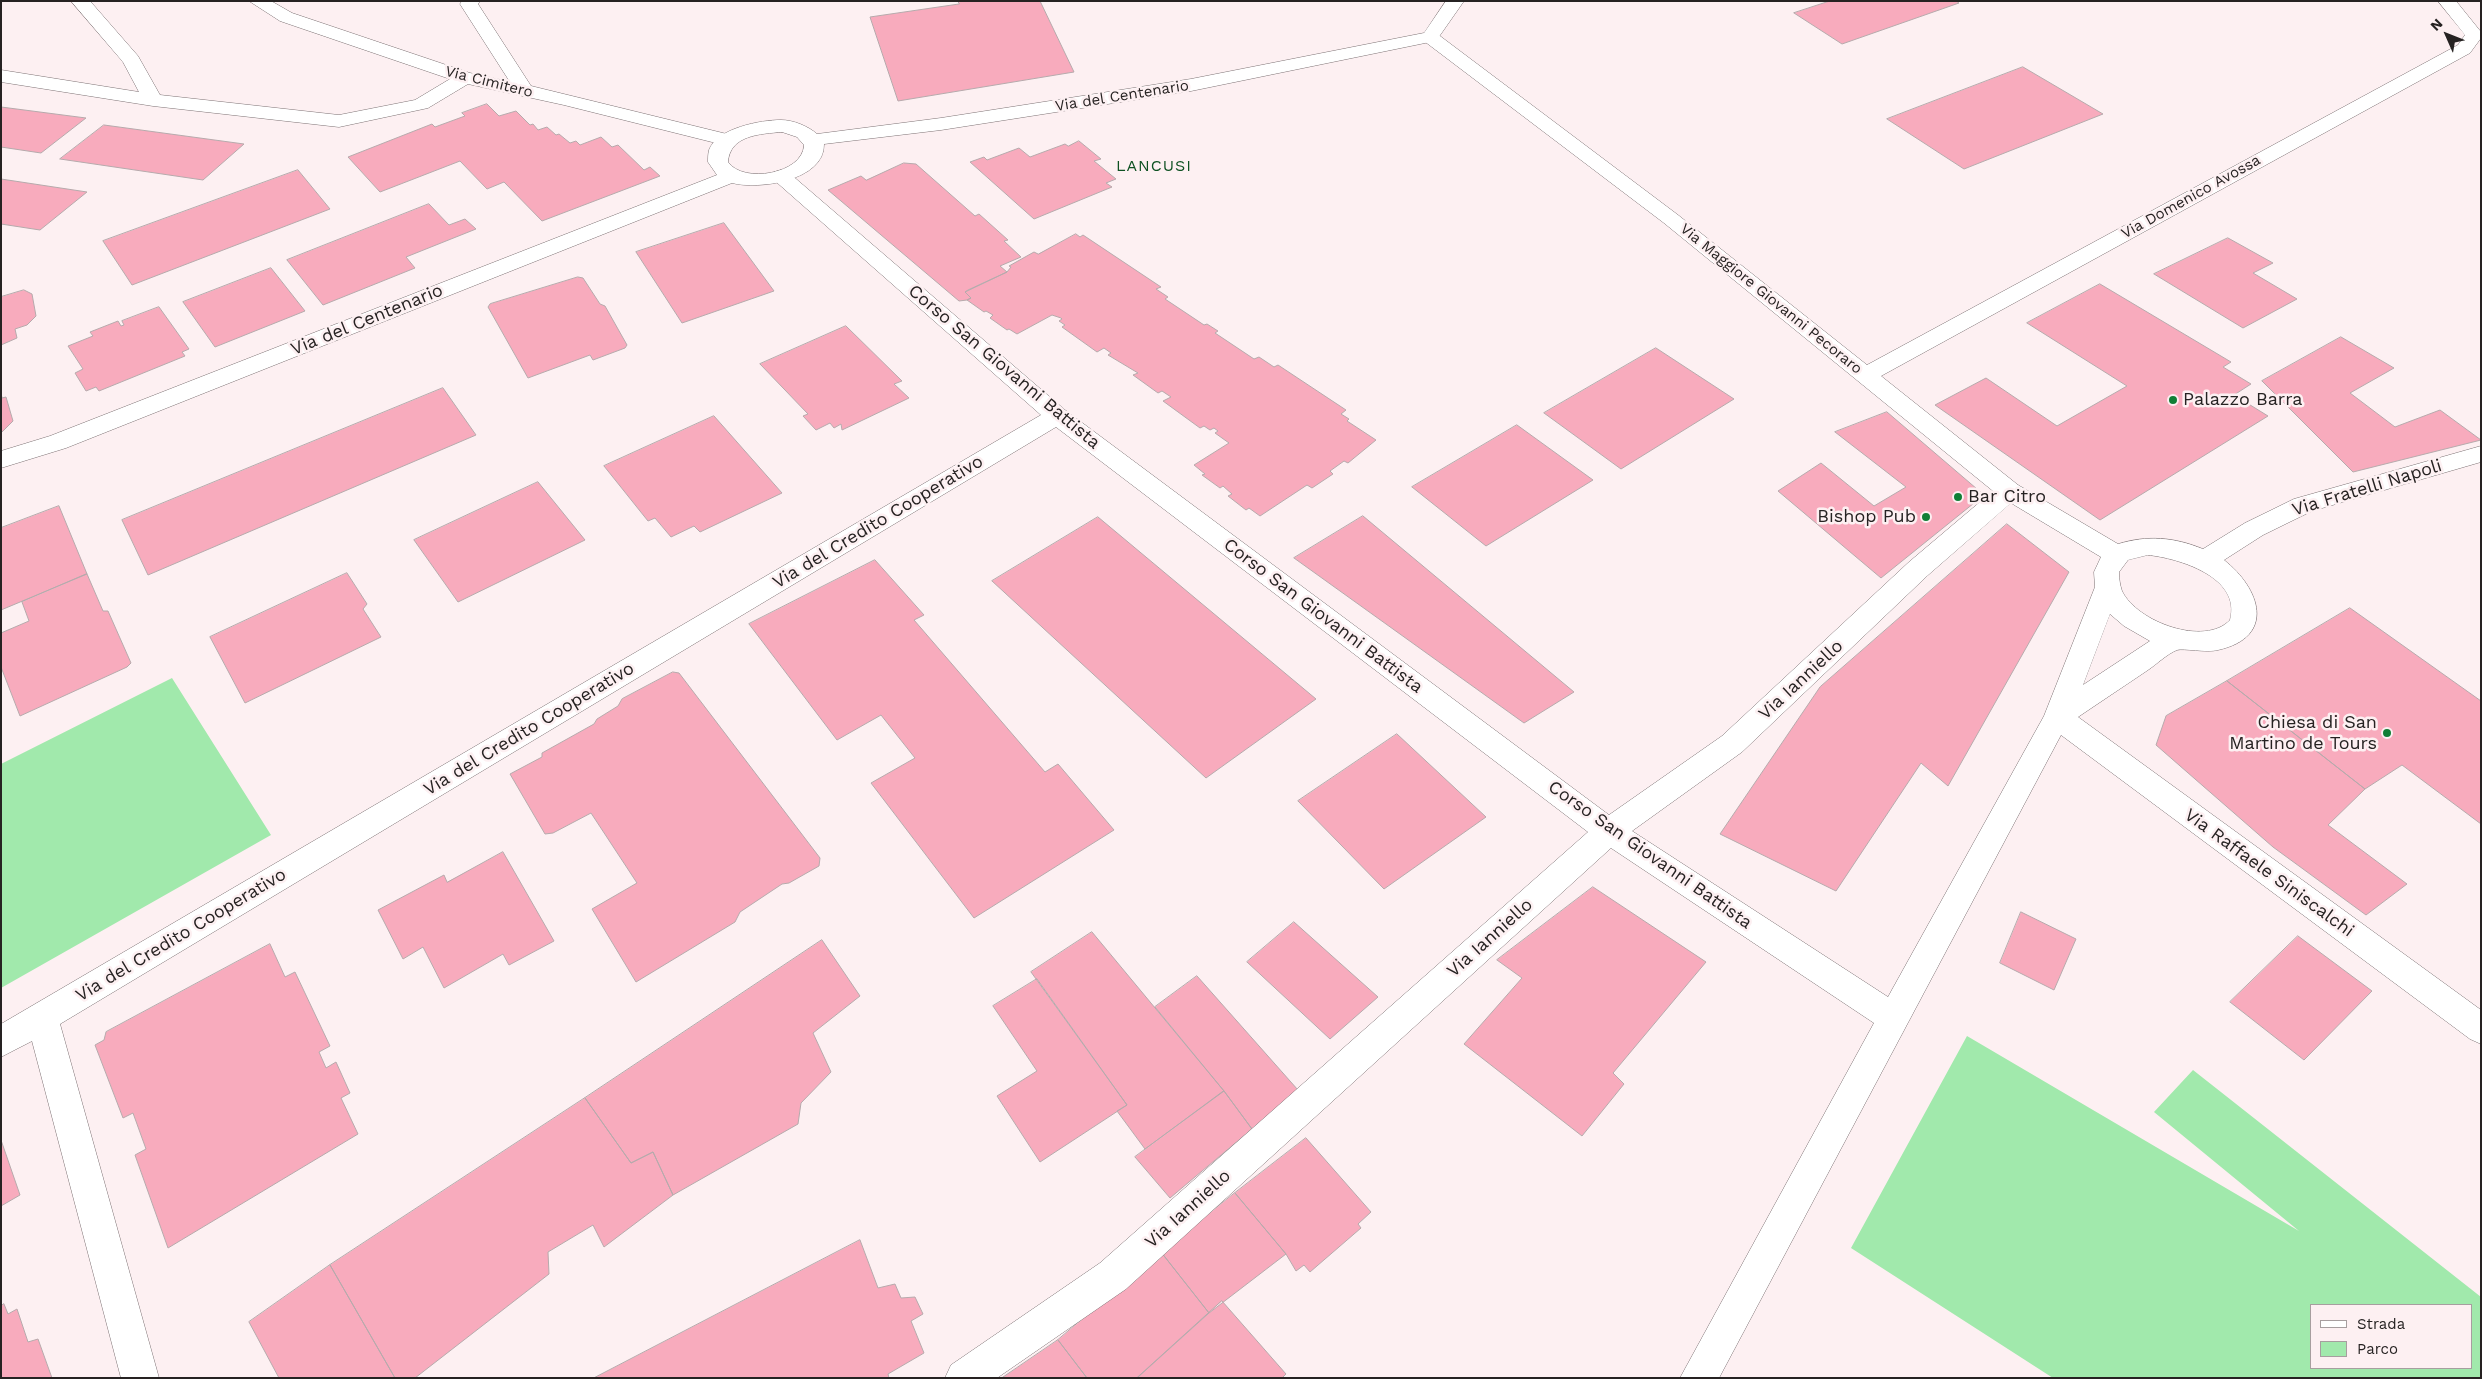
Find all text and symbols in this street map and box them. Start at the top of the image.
north arrow [2422,10,2472,60]
text: N [2427,15,2446,34]
street label: Via Cimitero [443,62,535,102]
street label: Via del Centenario [1054,77,1190,115]
street label: Via Domenico Avossa [2118,151,2264,243]
district label: LANCUSI [1115,156,1193,176]
street label: Via Maggiore Giovanni Pecoraro [1676,220,1866,378]
street label: Via del Centenario [288,280,446,360]
street label: Corso San Giovanni Battista [904,280,1104,454]
place label: Palazzo Barra [2183,389,2302,411]
marker: Palazzo Barra [2167,394,2179,406]
street label: Via del Credito Cooperativo [769,451,987,593]
street label: Via Fratelli Napoli [2289,455,2445,521]
place label: Bar Citro [1968,486,2046,508]
marker: Bar Citro [1952,491,1964,503]
place label: Bishop Pub [1817,506,1916,528]
marker: Bishop Pub [1920,511,1932,523]
street label: Corso San Giovanni Battista [1219,534,1427,698]
street label: Via Ianniello [1754,635,1848,725]
street label: Via del Credito Cooperativo [420,658,638,800]
place label: Chiesa di San Martino de Tours [2229,712,2377,754]
marker: Chiesa di San Martino de Tours [2381,727,2393,739]
street label: Corso San Giovanni Battista [1544,776,1756,934]
street label: Via Raffaele Siniscalchi [2180,804,2358,942]
street label: Via del Credito Cooperativo [72,864,290,1006]
street label: Via Ianniello [1443,894,1537,982]
street label: Via Ianniello [1141,1165,1235,1253]
legend [2310,1304,2472,1369]
text: Strada [2357,1315,2405,1333]
text: Parco [2357,1340,2398,1358]

